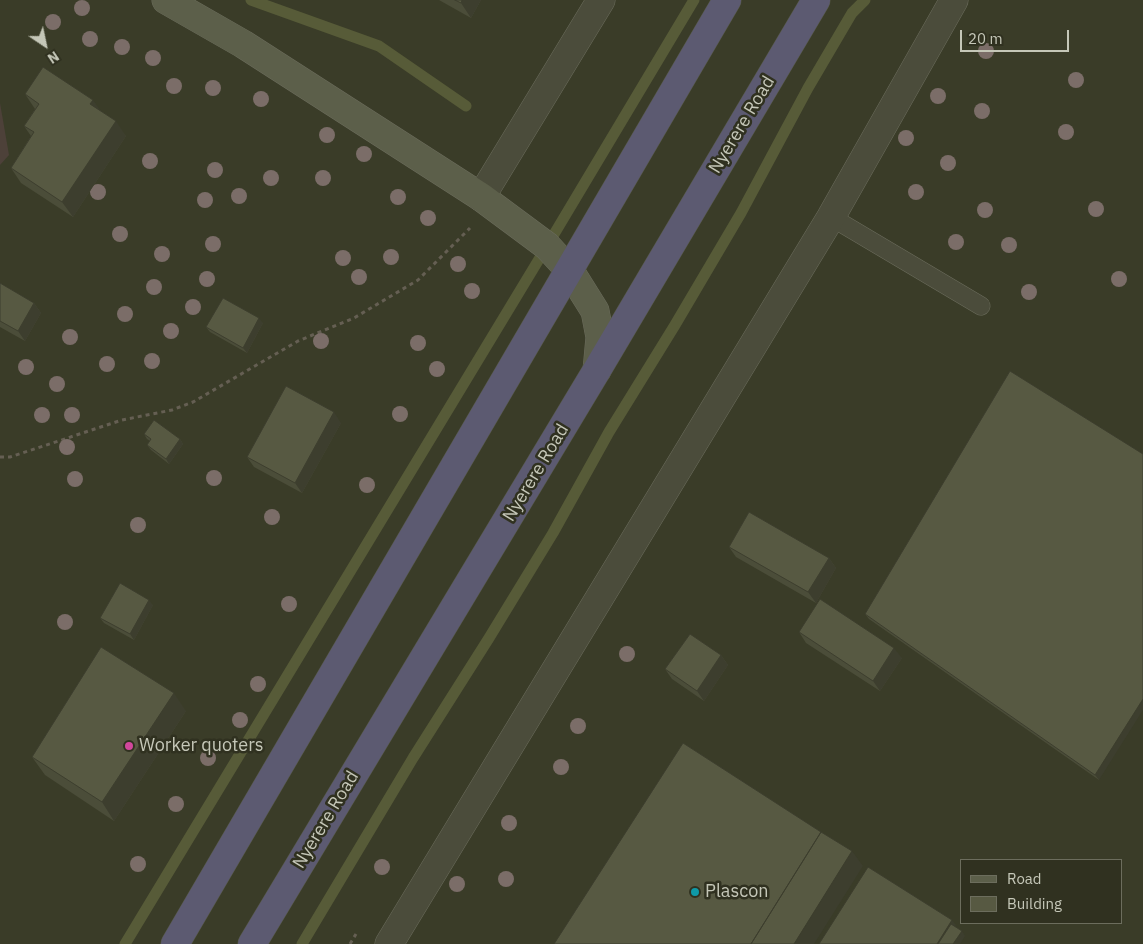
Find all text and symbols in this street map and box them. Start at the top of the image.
north arrow [20,20,70,70]
scale bar [963,20,1072,52]
text: 20 m [968,29,1003,48]
text: N [44,47,63,68]
street label: Nyerere Road [704,72,780,178]
street label: Nyerere Road [498,420,574,526]
place label: Worker quoters [139,735,264,757]
marker: Worker quoters [123,740,135,752]
street label: Nyerere Road [288,767,364,873]
legend [960,859,1123,924]
text: Road [1007,869,1042,888]
place label: Plascon [705,881,768,903]
marker: Plascon [689,886,701,898]
text: Building [1007,894,1062,913]

